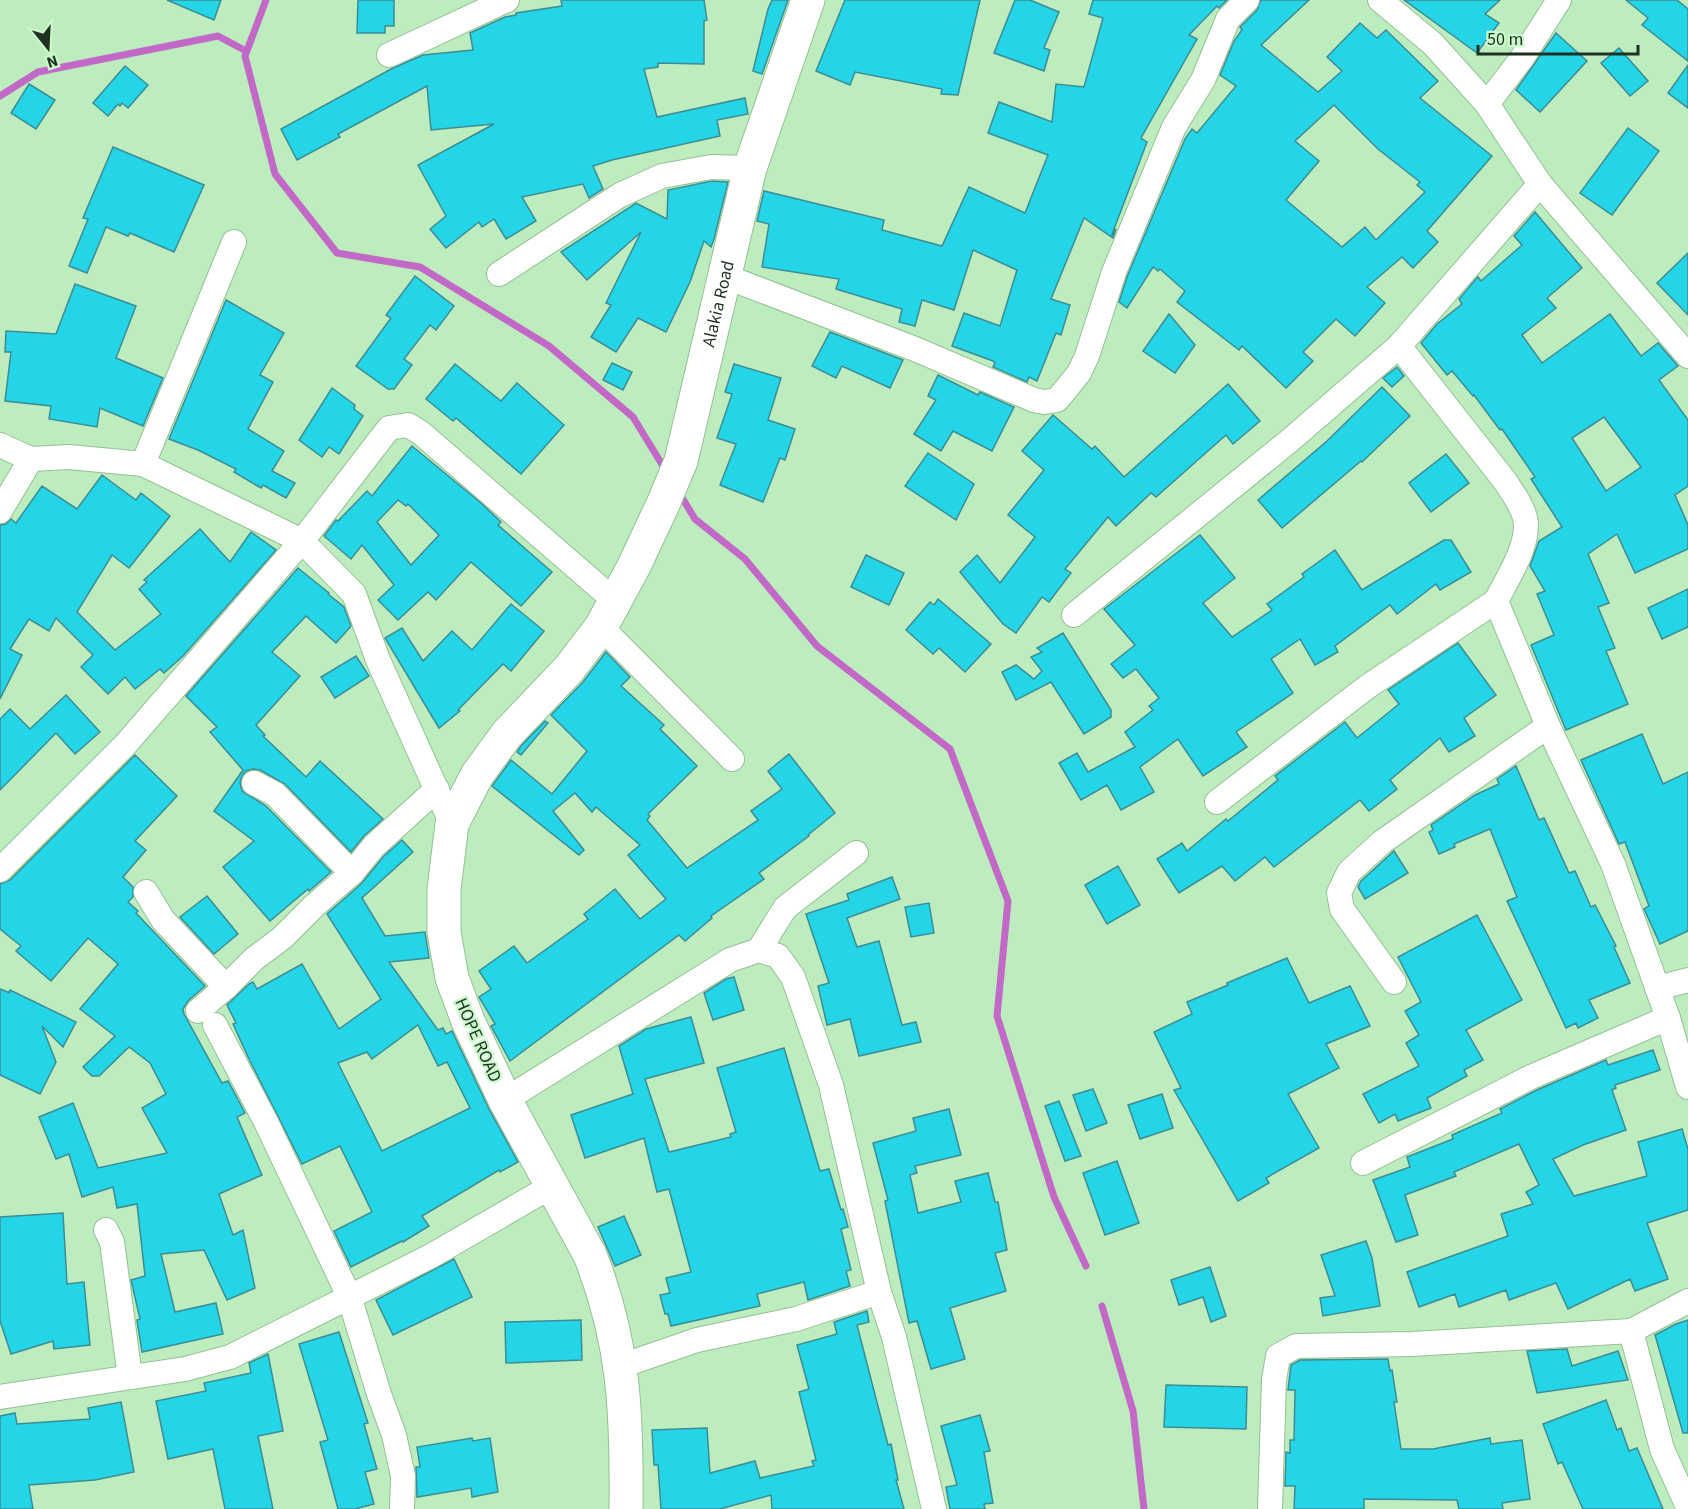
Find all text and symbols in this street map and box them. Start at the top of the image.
north arrow [18,18,78,78]
scale bar [1478,18,1638,56]
text: 50 m [1487,27,1523,52]
text: N [44,49,61,73]
street label: Alakia Road [696,258,740,349]
street label: HOPE ROAD [448,994,508,1086]

